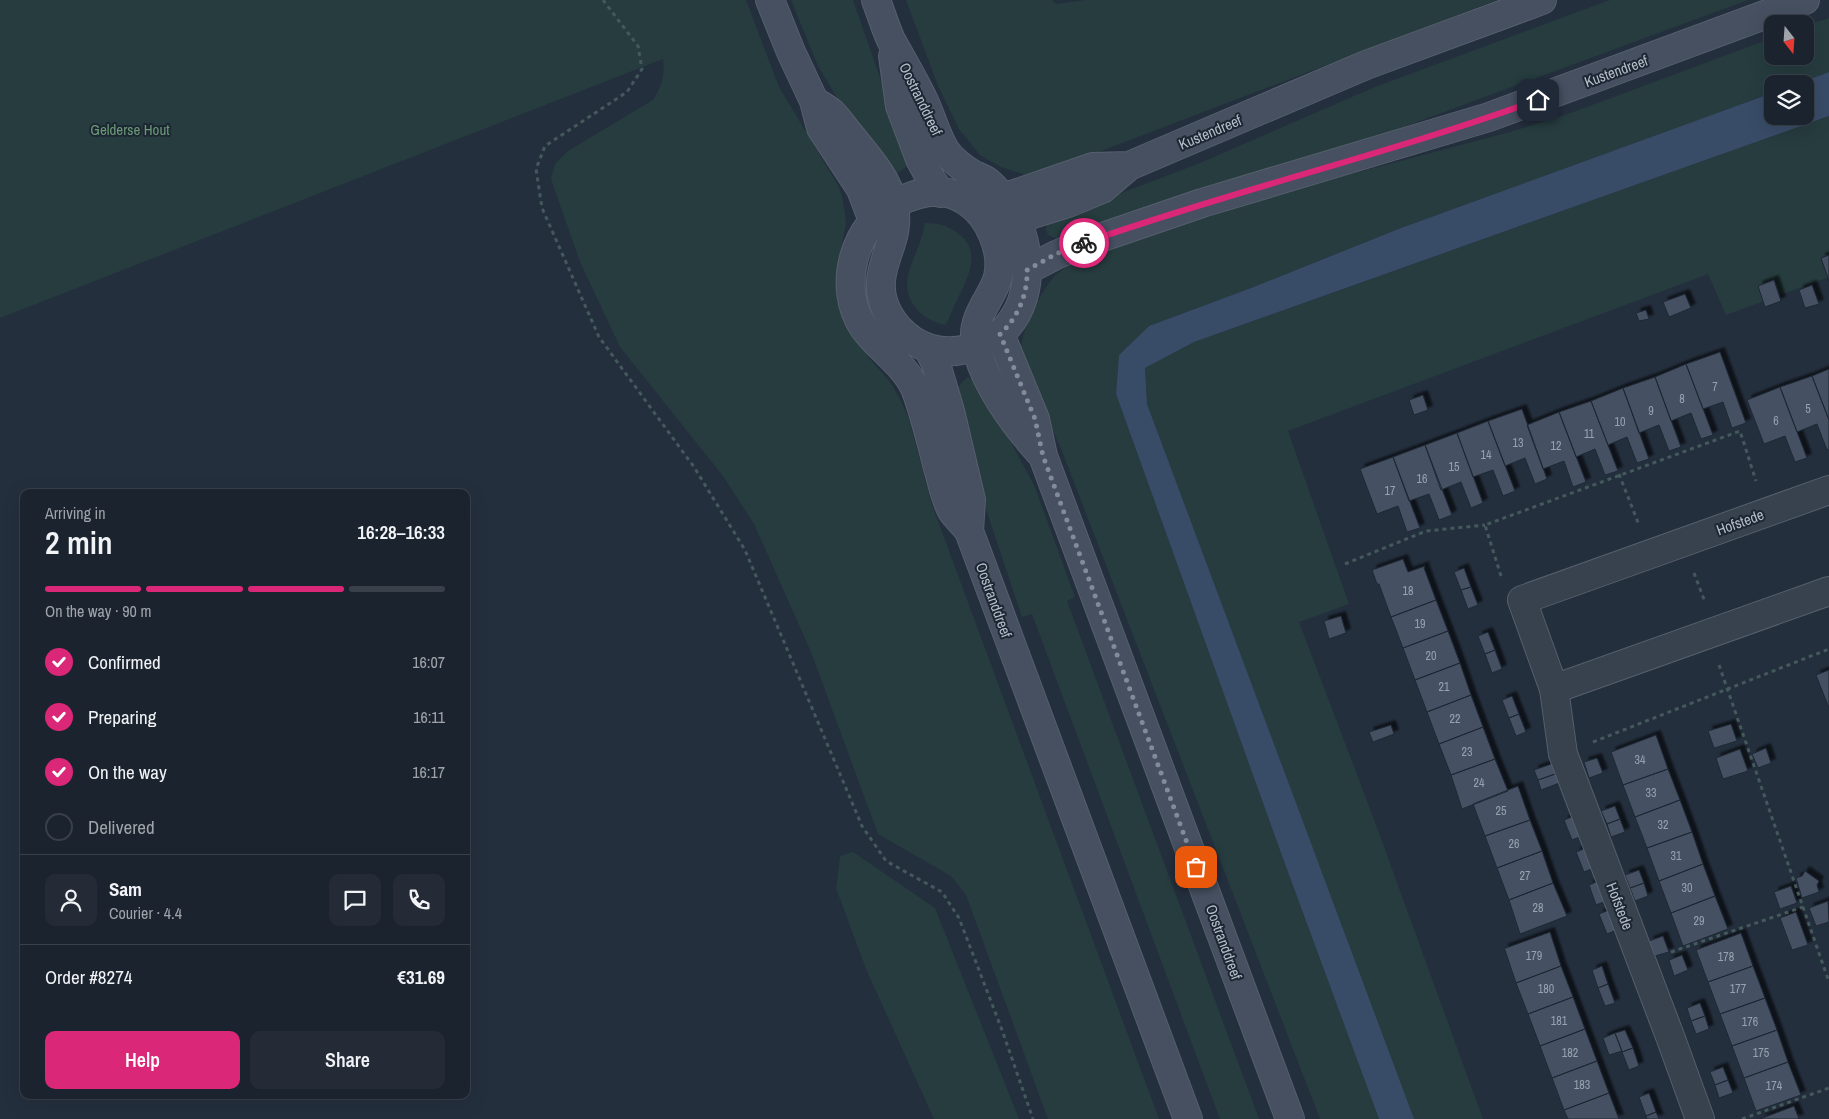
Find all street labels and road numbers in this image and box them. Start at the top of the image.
street label: Kustendreef [1581,50,1651,92]
street label: Oostranddreef [894,59,948,139]
street label: Kustendreef [1175,109,1245,155]
street label: Hofstede [1713,504,1767,540]
street label: Oostranddreef [971,559,1018,641]
street label: Hofstede [1601,879,1639,933]
street label: Oostranddreef [1201,901,1248,983]

